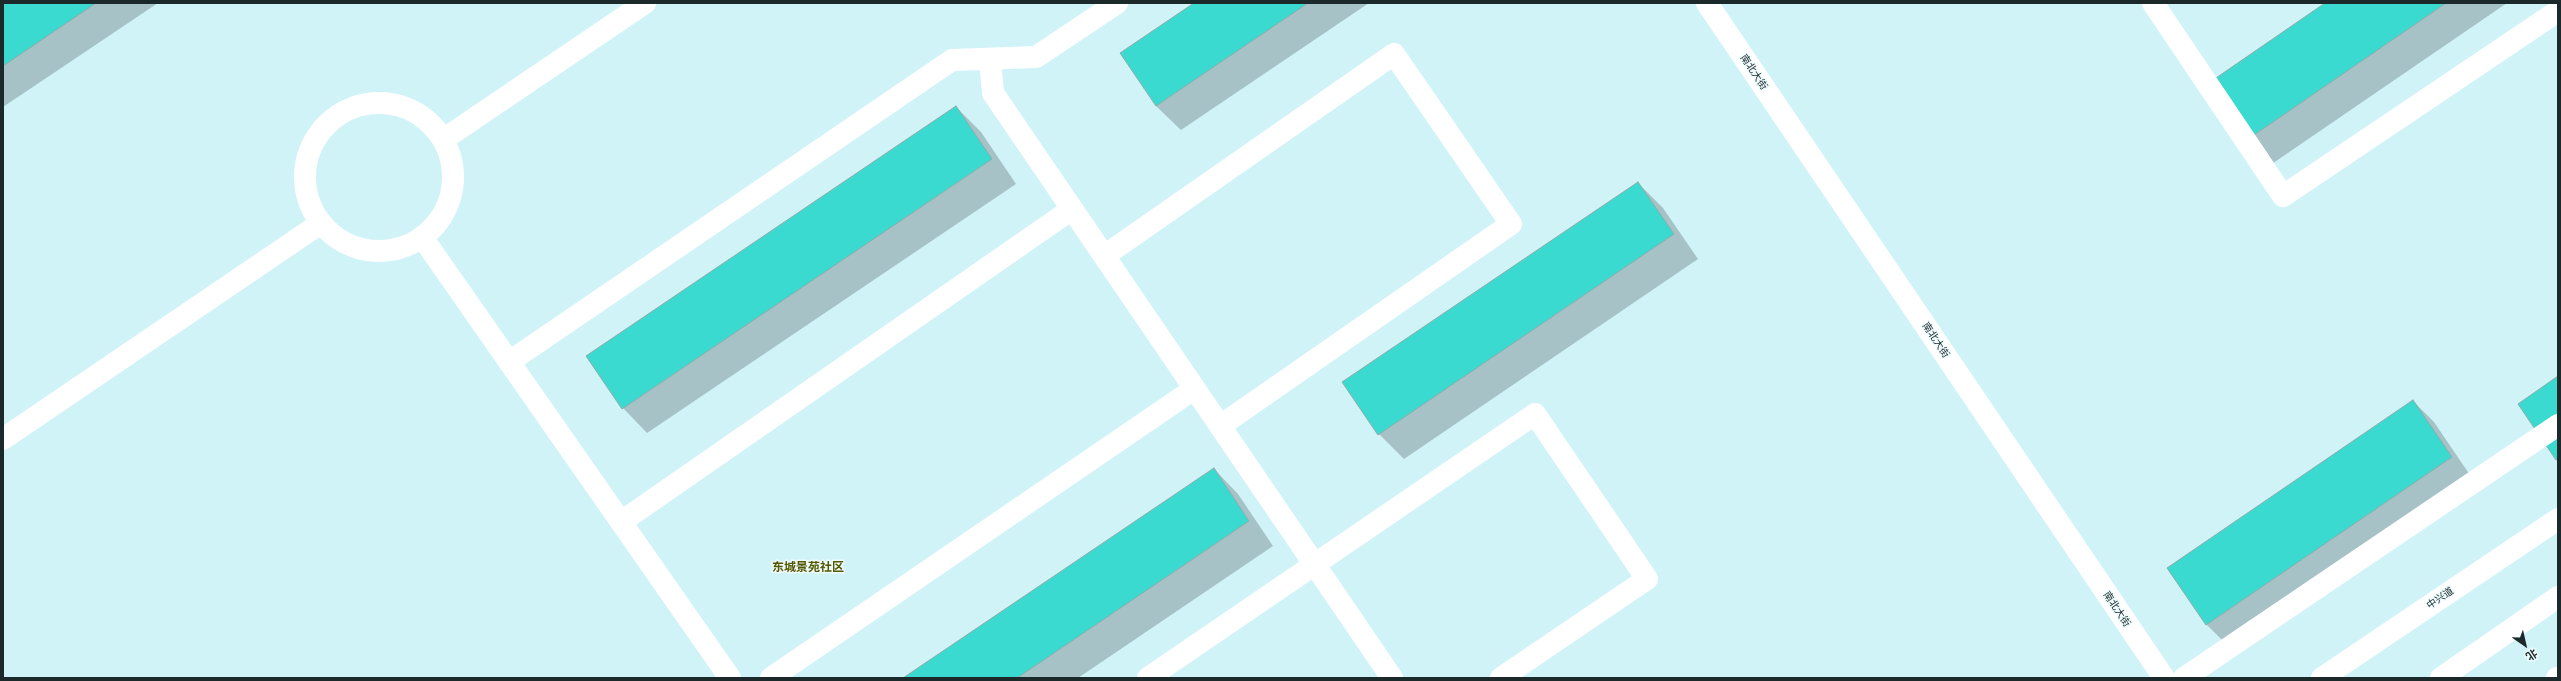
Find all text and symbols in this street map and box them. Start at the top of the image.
street label: 南北大街 [1738,52,1770,92]
street label: 南北大街 [1920,320,1952,360]
district label: 东城景苑社区 [772,560,844,574]
street label: 中兴道 [2424,585,2456,611]
street label: 南北大街 [2101,589,2133,629]
north arrow [2505,625,2545,665]
text: 北 [2524,647,2540,663]

